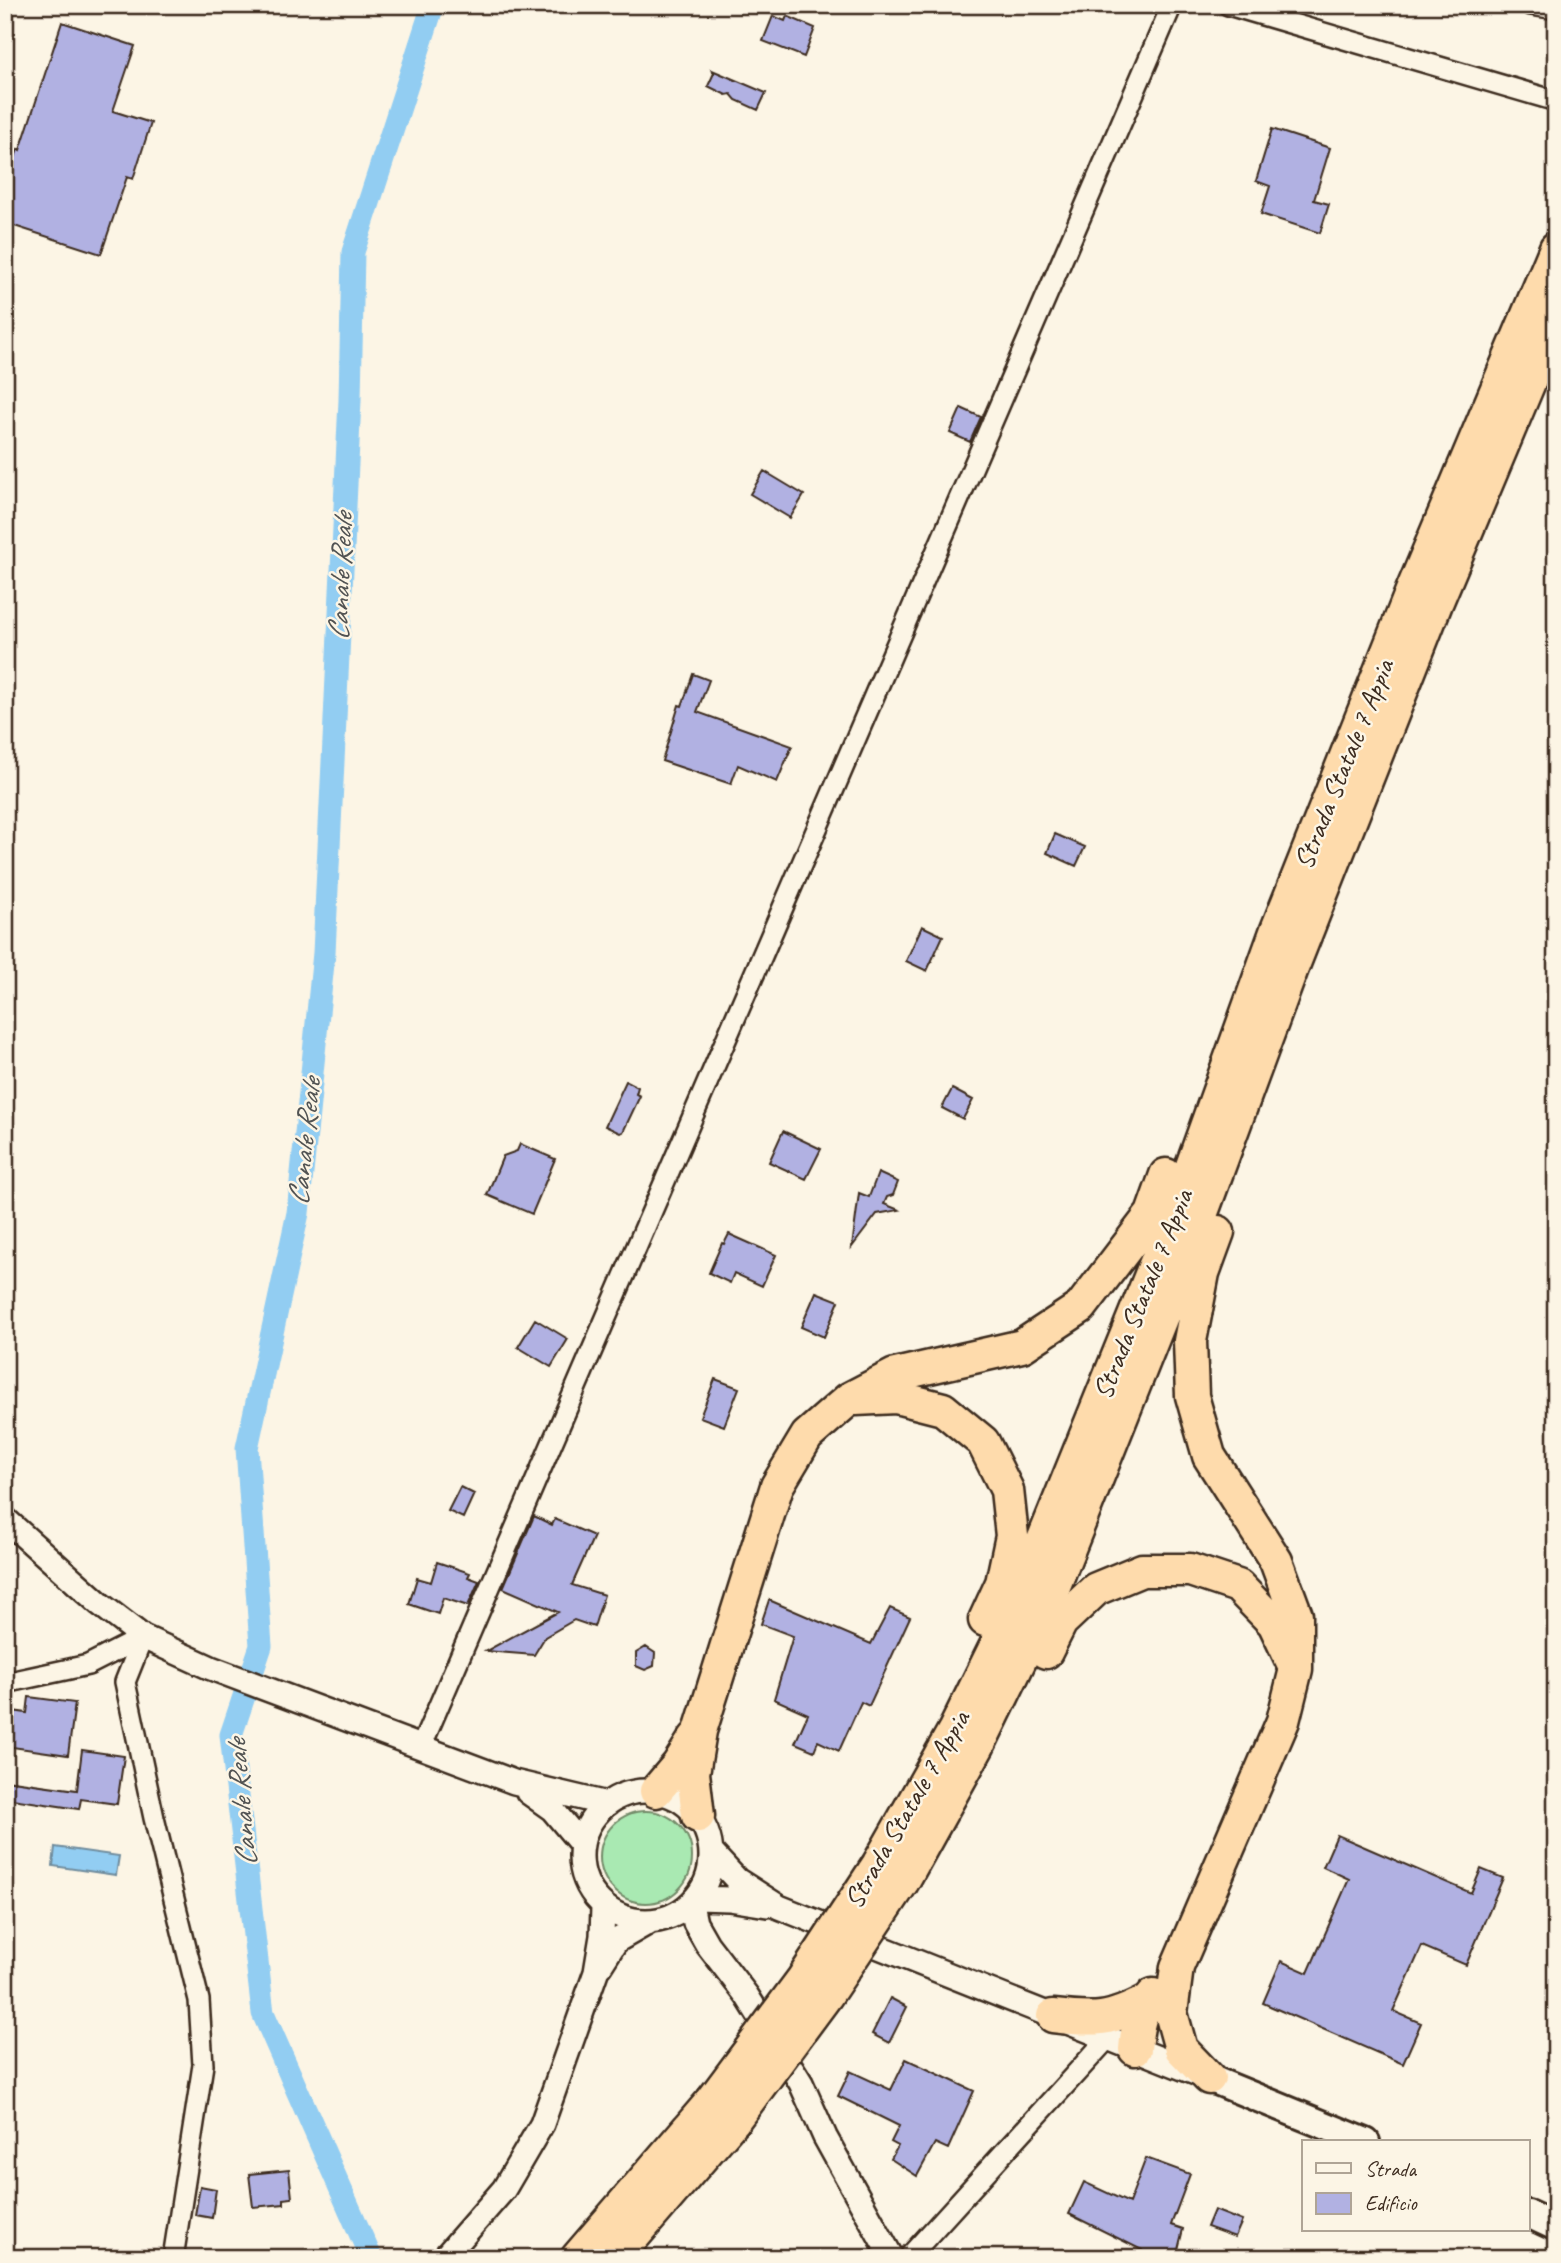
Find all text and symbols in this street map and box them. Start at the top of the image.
water label: Canale Reale [319,508,361,641]
street label: Strada Statale 7 Appia [1285,653,1402,874]
water label: Canale Reale [278,1072,330,1207]
street label: Strada Statale 7 Appia [1084,1183,1201,1404]
street label: Strada Statale 7 Appia [836,1702,978,1915]
water label: Canale Reale [216,1734,265,1868]
legend [1302,2140,1530,2232]
text: Strada [1365,2156,1418,2182]
text: Edificio [1365,2190,1418,2216]

